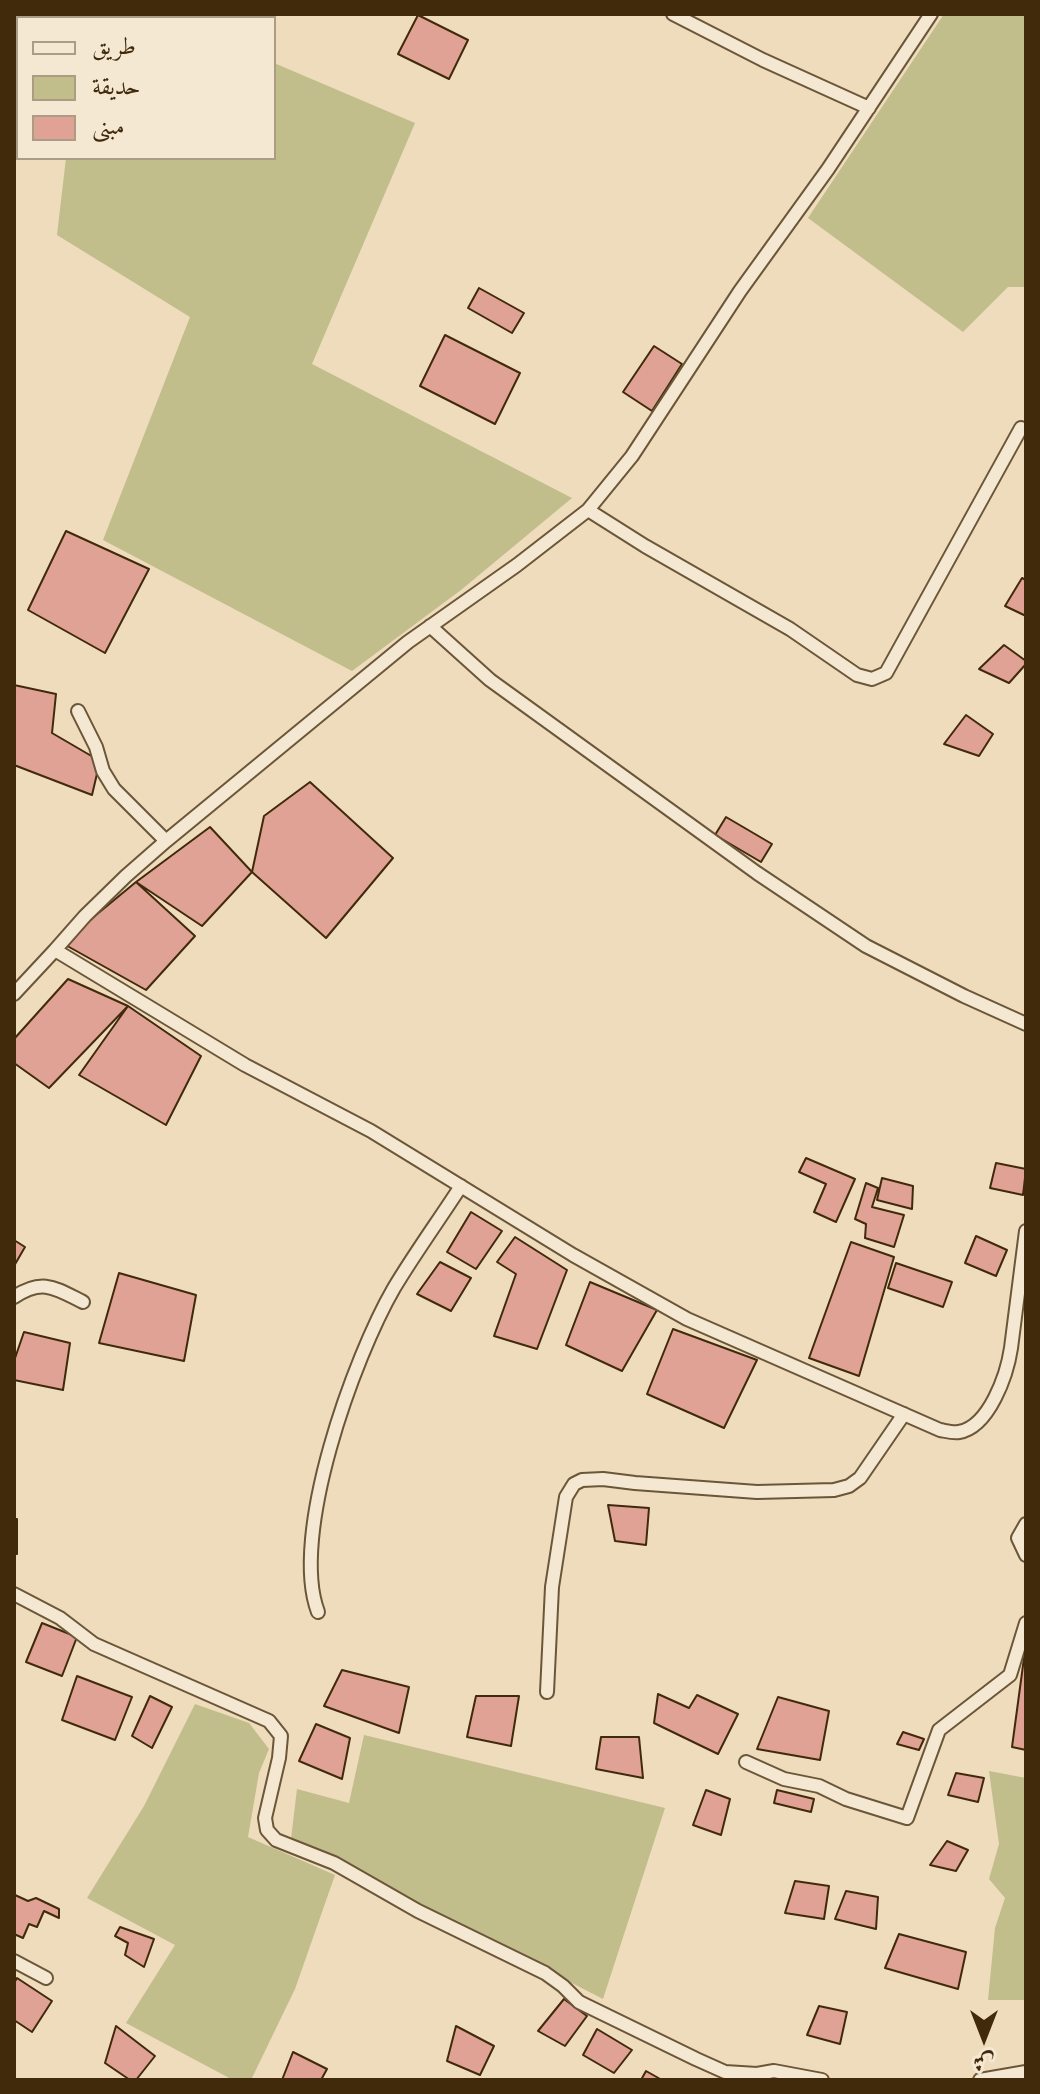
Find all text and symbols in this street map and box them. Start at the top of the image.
legend [16,16,276,160]
text: طريق [92,30,136,63]
text: حديقة [92,70,141,103]
text: مبنى [92,110,125,143]
north arrow [944,1998,1024,2078]
text: ش [973,2047,995,2077]

